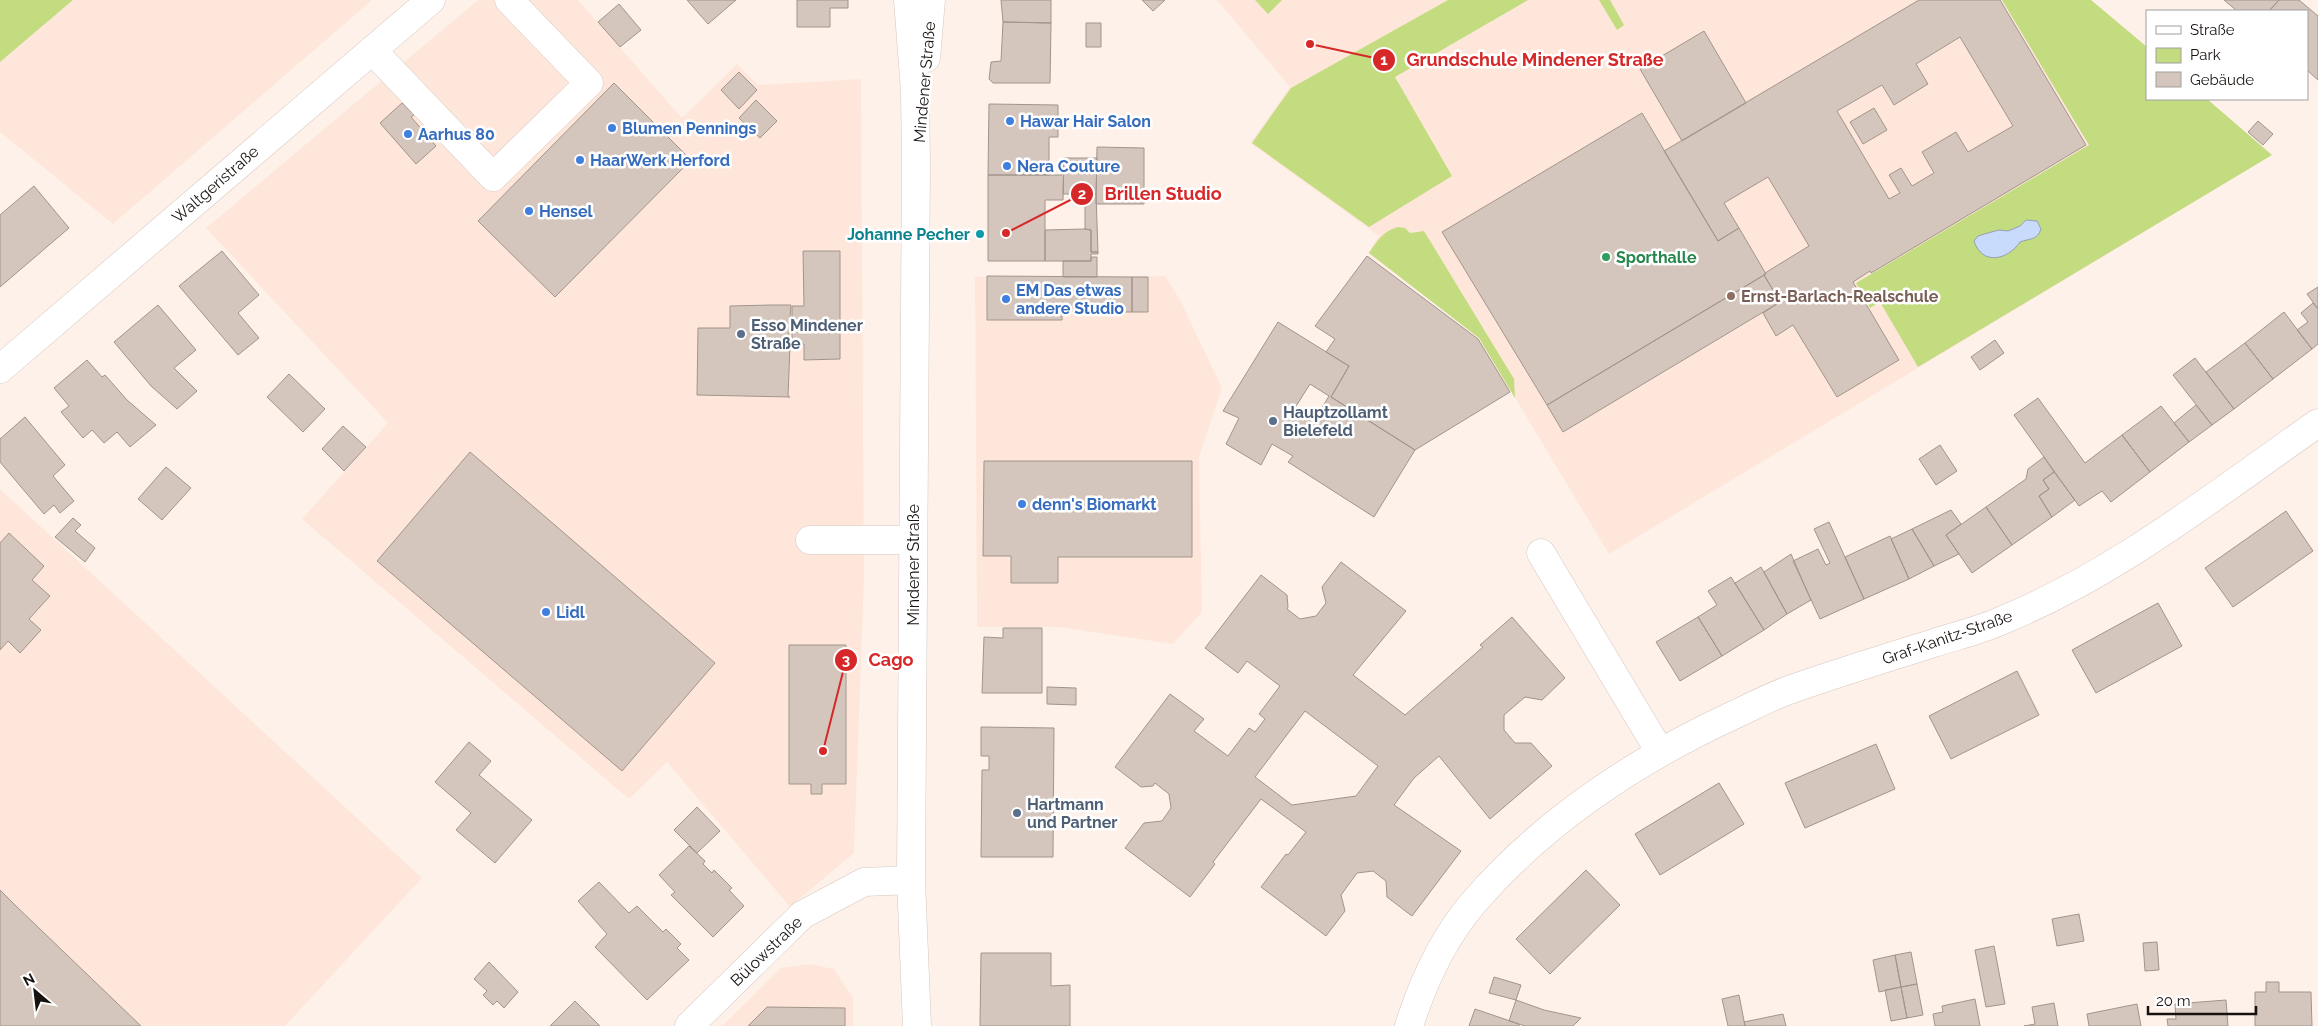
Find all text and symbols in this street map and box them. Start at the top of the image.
legend [2146,10,2308,100]
street label: Mindener Straße [910,21,939,143]
text: Straße [2190,21,2235,39]
callout: Grundschule Mindener Straße [1371,43,1674,76]
text: Park [2190,46,2221,64]
text: Grundschule Mindener Straße [1406,49,1664,70]
text: 1 [1380,51,1388,69]
text: Gebäude [2190,71,2254,89]
place label: Hawar Hair Salon [1020,112,1151,131]
marker: Hawar Hair Salon [1004,115,1016,127]
place label: Blumen Pennings [622,119,756,138]
marker: Blumen Pennings [606,122,618,134]
place label: Aarhus 80 [418,125,495,144]
marker: Aarhus 80 [402,128,414,140]
street label: Waltgeristraße [168,142,262,227]
place label: HaarWerk Herford [590,151,730,170]
marker: HaarWerk Herford [574,154,586,166]
place label: Nera Couture [1017,157,1120,176]
marker: Nera Couture [1001,160,1013,172]
callout: Brillen Studio [1070,178,1232,211]
text: Brillen Studio [1104,183,1222,204]
text: 2 [1078,185,1086,203]
place label: Hensel [539,202,594,221]
marker: Hensel [523,205,535,217]
place label: Johanne Pecher [847,225,970,244]
marker: Johanne Pecher [974,228,986,240]
place label: Sporthalle [1616,248,1697,267]
marker: Sporthalle [1600,251,1612,263]
place label: EM Das etwas andere Studio [1016,281,1124,318]
place label: Ernst-Barlach-Realschule [1741,287,1939,306]
marker: Ernst-Barlach-Realschule [1725,290,1737,302]
marker: EM Das etwas andere Studio [1000,293,1012,305]
place label: Esso Mindener Straße [751,316,863,353]
marker: Esso Mindener Straße [735,328,747,340]
place label: Hauptzollamt Bielefeld [1283,403,1388,440]
marker: Hauptzollamt Bielefeld [1267,415,1279,427]
place label: denn's Biomarkt [1032,495,1156,514]
marker: denn's Biomarkt [1016,498,1028,510]
street label: Mindener Straße [904,504,923,626]
place label: Lidl [556,603,586,622]
marker: Lidl [540,606,552,618]
street label: Graf-Kanitz-Straße [1880,606,2015,669]
callout: Cago [833,643,923,676]
text: Cago [869,649,914,670]
text: 3 [842,651,850,669]
place label: Hartmann und Partner [1027,795,1118,832]
marker: Hartmann und Partner [1011,807,1023,819]
street label: Bülowstraße [727,913,806,990]
north arrow [10,966,60,1016]
text: N [20,970,37,989]
scale bar [2148,984,2256,1016]
text: 20 m [2156,992,2191,1010]

